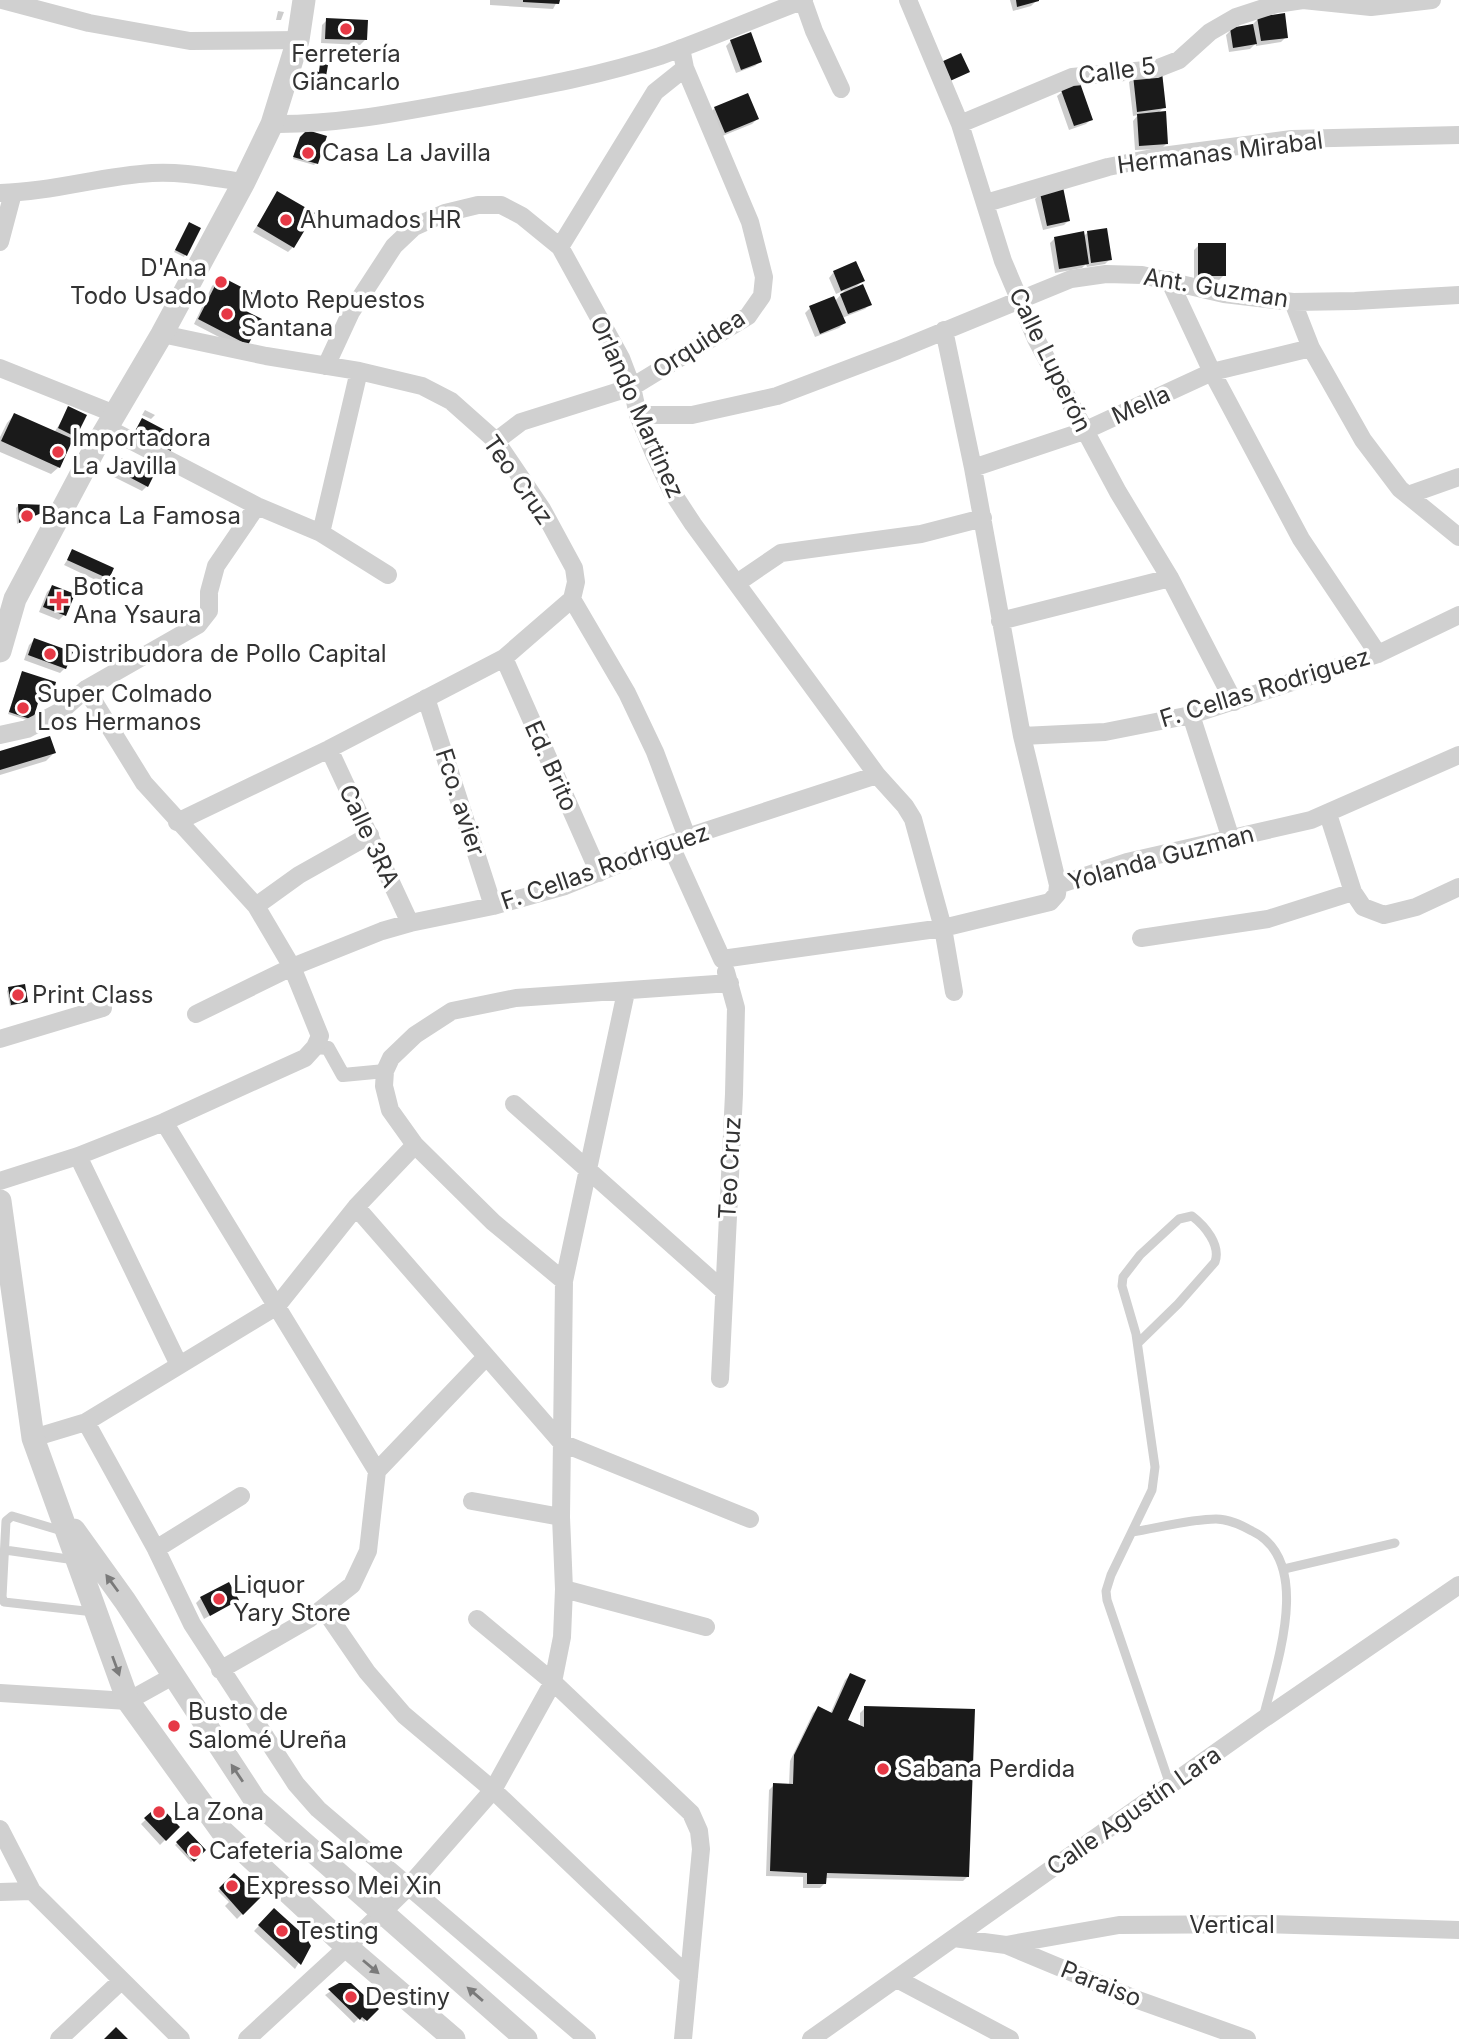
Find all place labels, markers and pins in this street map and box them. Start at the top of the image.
marker: Ferretería Giancarlo [338,21,354,37]
place label: Ferretería Giancarlo [291,39,401,96]
place label: Casa La Javilla [322,138,491,167]
marker: Casa La Javilla [300,145,316,161]
place label: Ahumados HR [300,205,461,234]
marker: Ahumados HR [278,212,294,228]
place label: D'Ana Todo Usado [70,253,207,310]
marker: D'Ana Todo Usado [213,274,229,290]
place label: Moto Repuestos Santana [241,285,425,342]
marker: Moto Repuestos Santana [219,306,235,322]
place label: Importadora La Javilla [72,423,211,480]
marker: Importadora La Javilla [50,444,66,460]
place label: Banca La Famosa [41,501,241,530]
marker: Banca La Famosa [19,508,35,524]
place label: Botica Ana Ysaura [73,572,201,629]
marker: Botica Ana Ysaura [51,593,67,609]
place label: Distribudora de Pollo Capital [64,639,387,668]
marker: Distribudora de Pollo Capital [42,646,58,662]
place label: Super Colmado Los Hermanos [37,679,212,736]
marker: Super Colmado Los Hermanos [15,700,31,716]
place label: Print Class [32,980,154,1009]
marker: Print Class [10,987,26,1003]
place label: Liquor Yary Store [233,1570,351,1627]
marker: Liquor Yary Store [211,1591,227,1607]
place label: Busto de Salomé Ureña [188,1697,347,1754]
marker: Busto de Salomé Ureña [166,1718,182,1734]
place label: Sabana Perdida [897,1754,1075,1783]
marker: Sabana Perdida [875,1761,891,1777]
place label: La Zona [173,1797,264,1826]
marker: La Zona [151,1804,167,1820]
place label: Cafeteria Salome [209,1836,403,1865]
marker: Cafeteria Salome [187,1843,203,1859]
place label: Expresso Mei Xin [246,1871,442,1900]
marker: Expresso Mei Xin [224,1878,240,1894]
place label: Testing [296,1916,379,1945]
marker: Testing [274,1923,290,1939]
place label: Destiny [365,1982,450,2011]
marker: Destiny [343,1989,359,2005]

